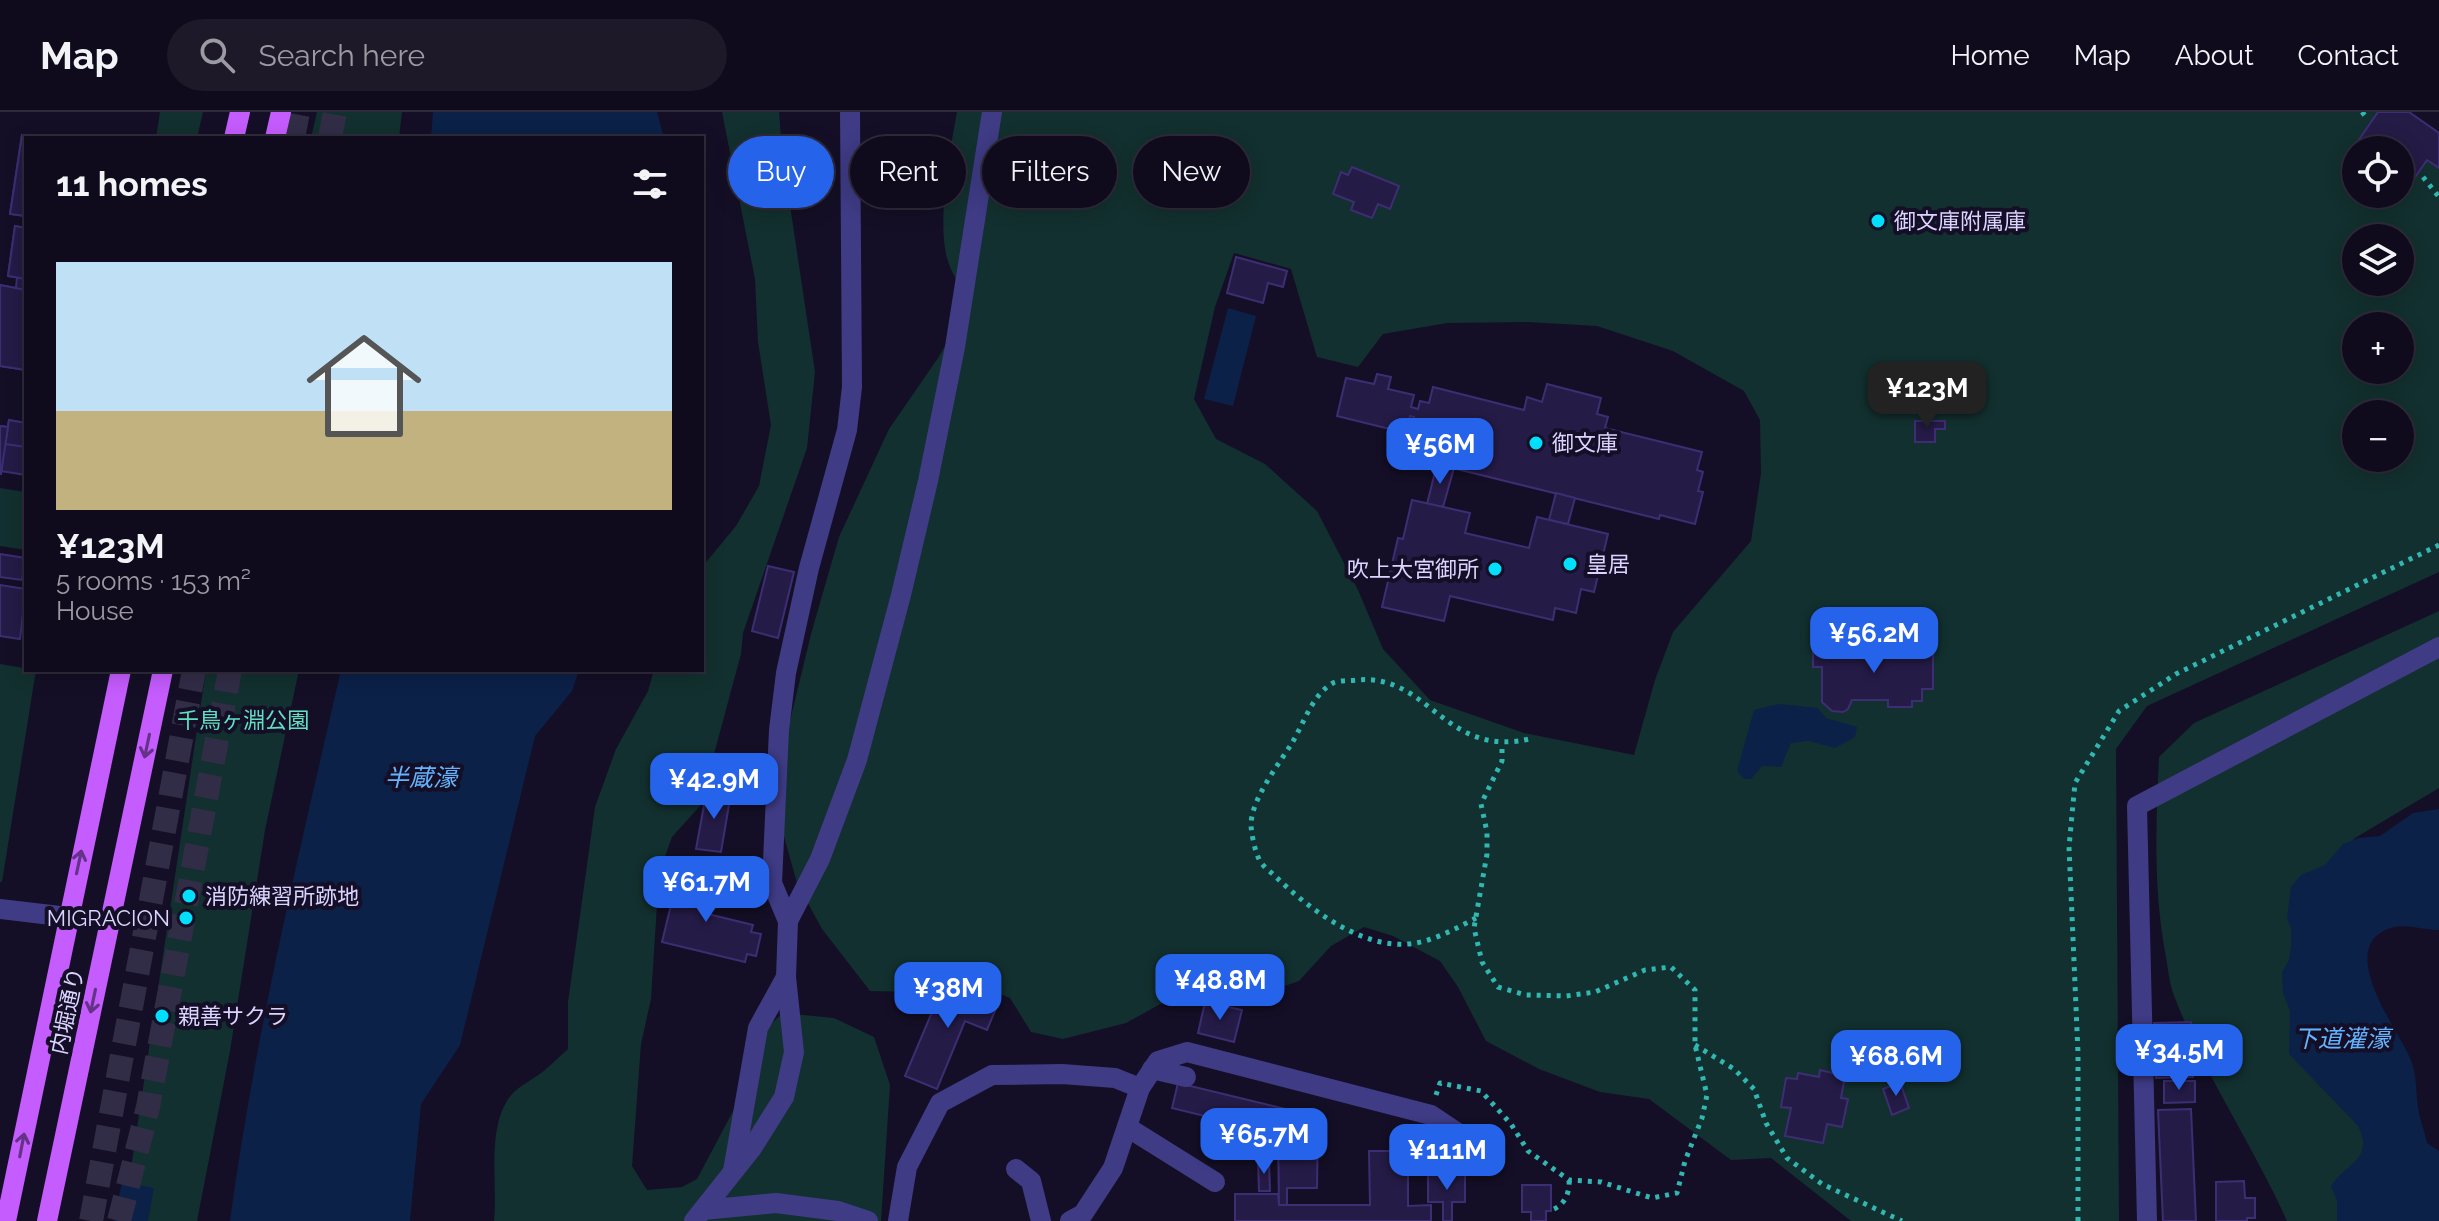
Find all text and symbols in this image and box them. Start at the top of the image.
search box [167,19,727,91]
text: Map [40,33,119,78]
icon: search [195,33,239,77]
text: Search here [259,38,425,73]
text: Home [1950,39,2030,72]
text: Map [2074,39,2131,72]
text: About [2175,39,2254,72]
text: Contact [2298,39,2399,72]
chip: Buy [728,136,834,208]
chip: Rent [850,136,966,208]
chip: Filters [982,136,1117,208]
chip: New [1133,136,1250,208]
map controls [2342,136,2414,472]
button: locate [2342,136,2414,208]
icon: filters [628,162,672,206]
text: 11 homes [56,164,208,204]
place label: 御文庫附属庫 [1894,208,2026,234]
marker: 御文庫附属庫 [1869,212,1887,230]
button: layers [2342,224,2414,296]
button: + [2342,312,2414,384]
icon: home [292,314,436,458]
pin: ¥123M [1871,362,1983,430]
text: ¥123M [1885,373,1969,403]
button: − [2342,400,2414,472]
pin: ¥56M [1393,418,1487,486]
text: ¥56M [1404,429,1476,459]
place label: 御文庫 [1552,430,1618,456]
marker: 御文庫 [1527,434,1545,452]
text: ¥123M [56,526,165,566]
place label: 皇居 [1586,551,1630,577]
marker: 皇居 [1561,555,1579,573]
place label: 吹上大宮御所 [1347,556,1479,582]
marker: 吹上大宮御所 [1486,560,1504,578]
text: 5 rooms · 153 m² [56,566,251,596]
text: House [56,596,134,626]
pin: ¥56.2M [1809,607,1939,675]
text: ¥56.2M [1828,618,1920,648]
park label: 千鳥ヶ淵公園 [177,707,309,733]
one-way arrow [139,733,154,759]
pin: ¥42.9M [649,753,779,821]
water label: 半蔵濠 [385,763,461,792]
text: ¥42.9M [668,764,760,794]
one-way arrow [73,850,88,876]
pin: ¥61.7M [641,856,771,924]
text: ¥61.7M [661,867,751,897]
place label: 消防練習所跡地 [205,883,359,909]
marker: 消防練習所跡地 [180,887,198,905]
place label: MIGRACION [47,905,170,931]
marker: MIGRACION [177,909,195,927]
pin: ¥48.8M [1155,954,1285,1022]
pin: ¥38M [901,962,995,1030]
street label: 内堀通り [45,965,89,1057]
text: ¥48.8M [1173,965,1267,995]
text: ¥38M [912,973,984,1003]
one-way arrow [85,987,100,1013]
place label: 親善サクラ [178,1003,288,1029]
marker: 親善サクラ [153,1007,171,1025]
pin: ¥34.5M [2114,1024,2244,1092]
water label: 下道灌濠 [2294,1024,2394,1053]
pin: ¥68.6M [1831,1030,1961,1098]
text: ¥34.5M [2134,1035,2224,1065]
text: ¥68.6M [1849,1041,1943,1071]
pin: ¥65.7M [1199,1108,1329,1176]
text: ¥65.7M [1218,1119,1310,1149]
pin: ¥111M [1391,1124,1503,1192]
one-way arrow [15,1132,30,1158]
text: ¥111M [1407,1135,1487,1165]

